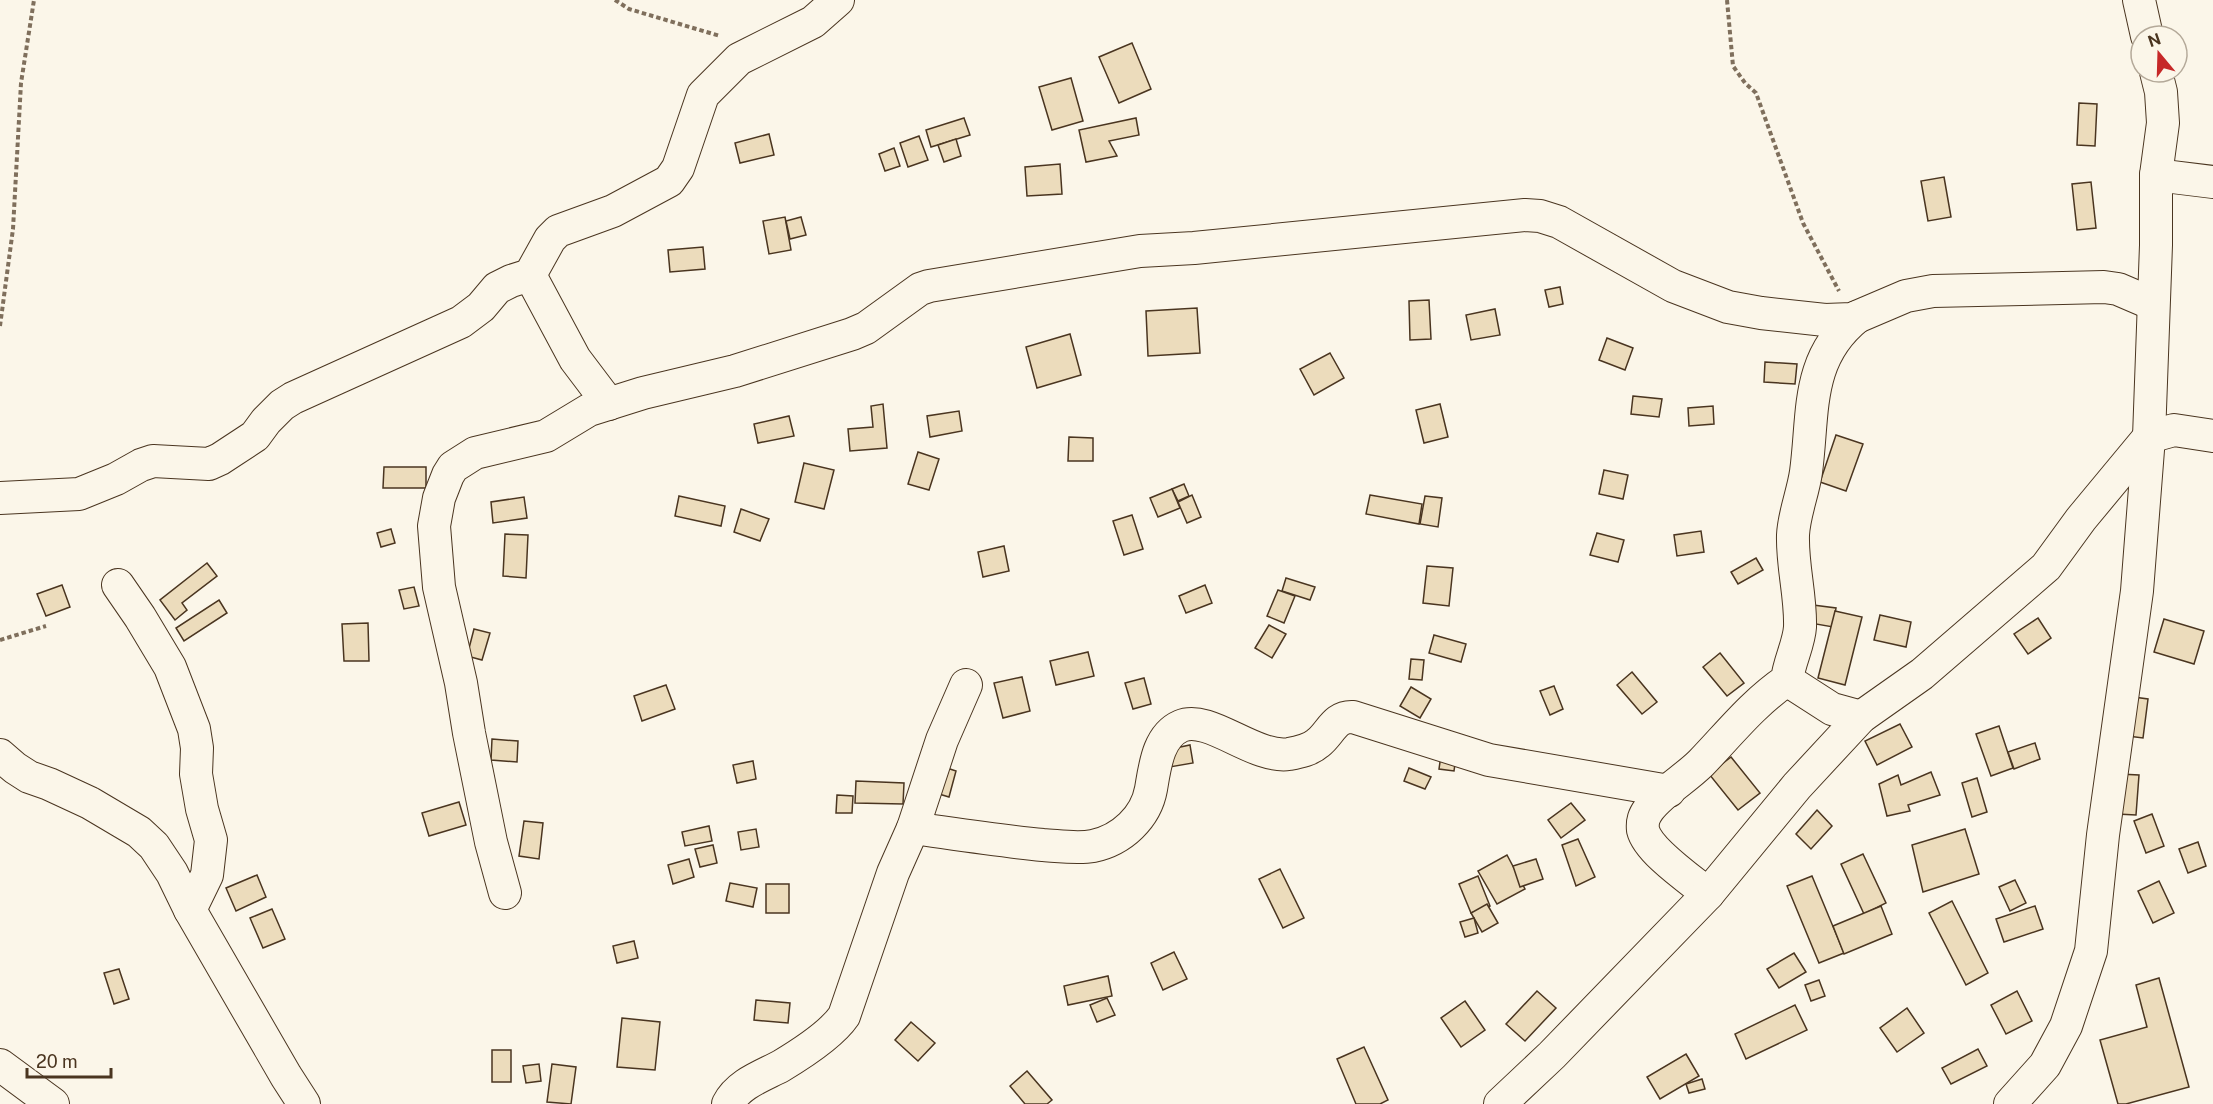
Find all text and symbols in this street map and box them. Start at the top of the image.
north arrow [2129,24,2189,84]
text: N [2145,29,2163,51]
scale bar [27,1041,111,1079]
text: 20 m [36,1051,78,1072]

